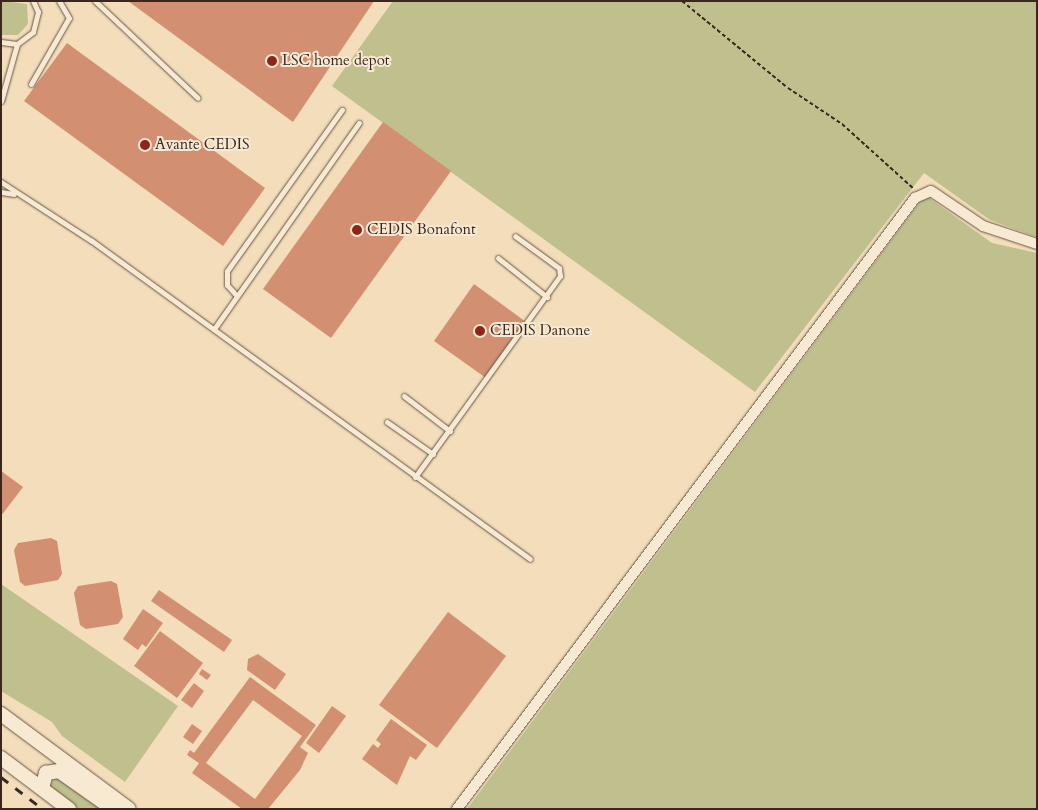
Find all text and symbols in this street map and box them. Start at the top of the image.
place label: LSC home depot [282,52,390,70]
marker: LSC home depot [266,55,278,67]
place label: Avante CEDIS [155,136,249,154]
marker: Avante CEDIS [139,139,151,151]
place label: CEDIS Bonafont [367,221,476,239]
marker: CEDIS Bonafont [351,224,363,236]
place label: CEDIS Danone [490,322,590,340]
marker: CEDIS Danone [474,325,486,337]

